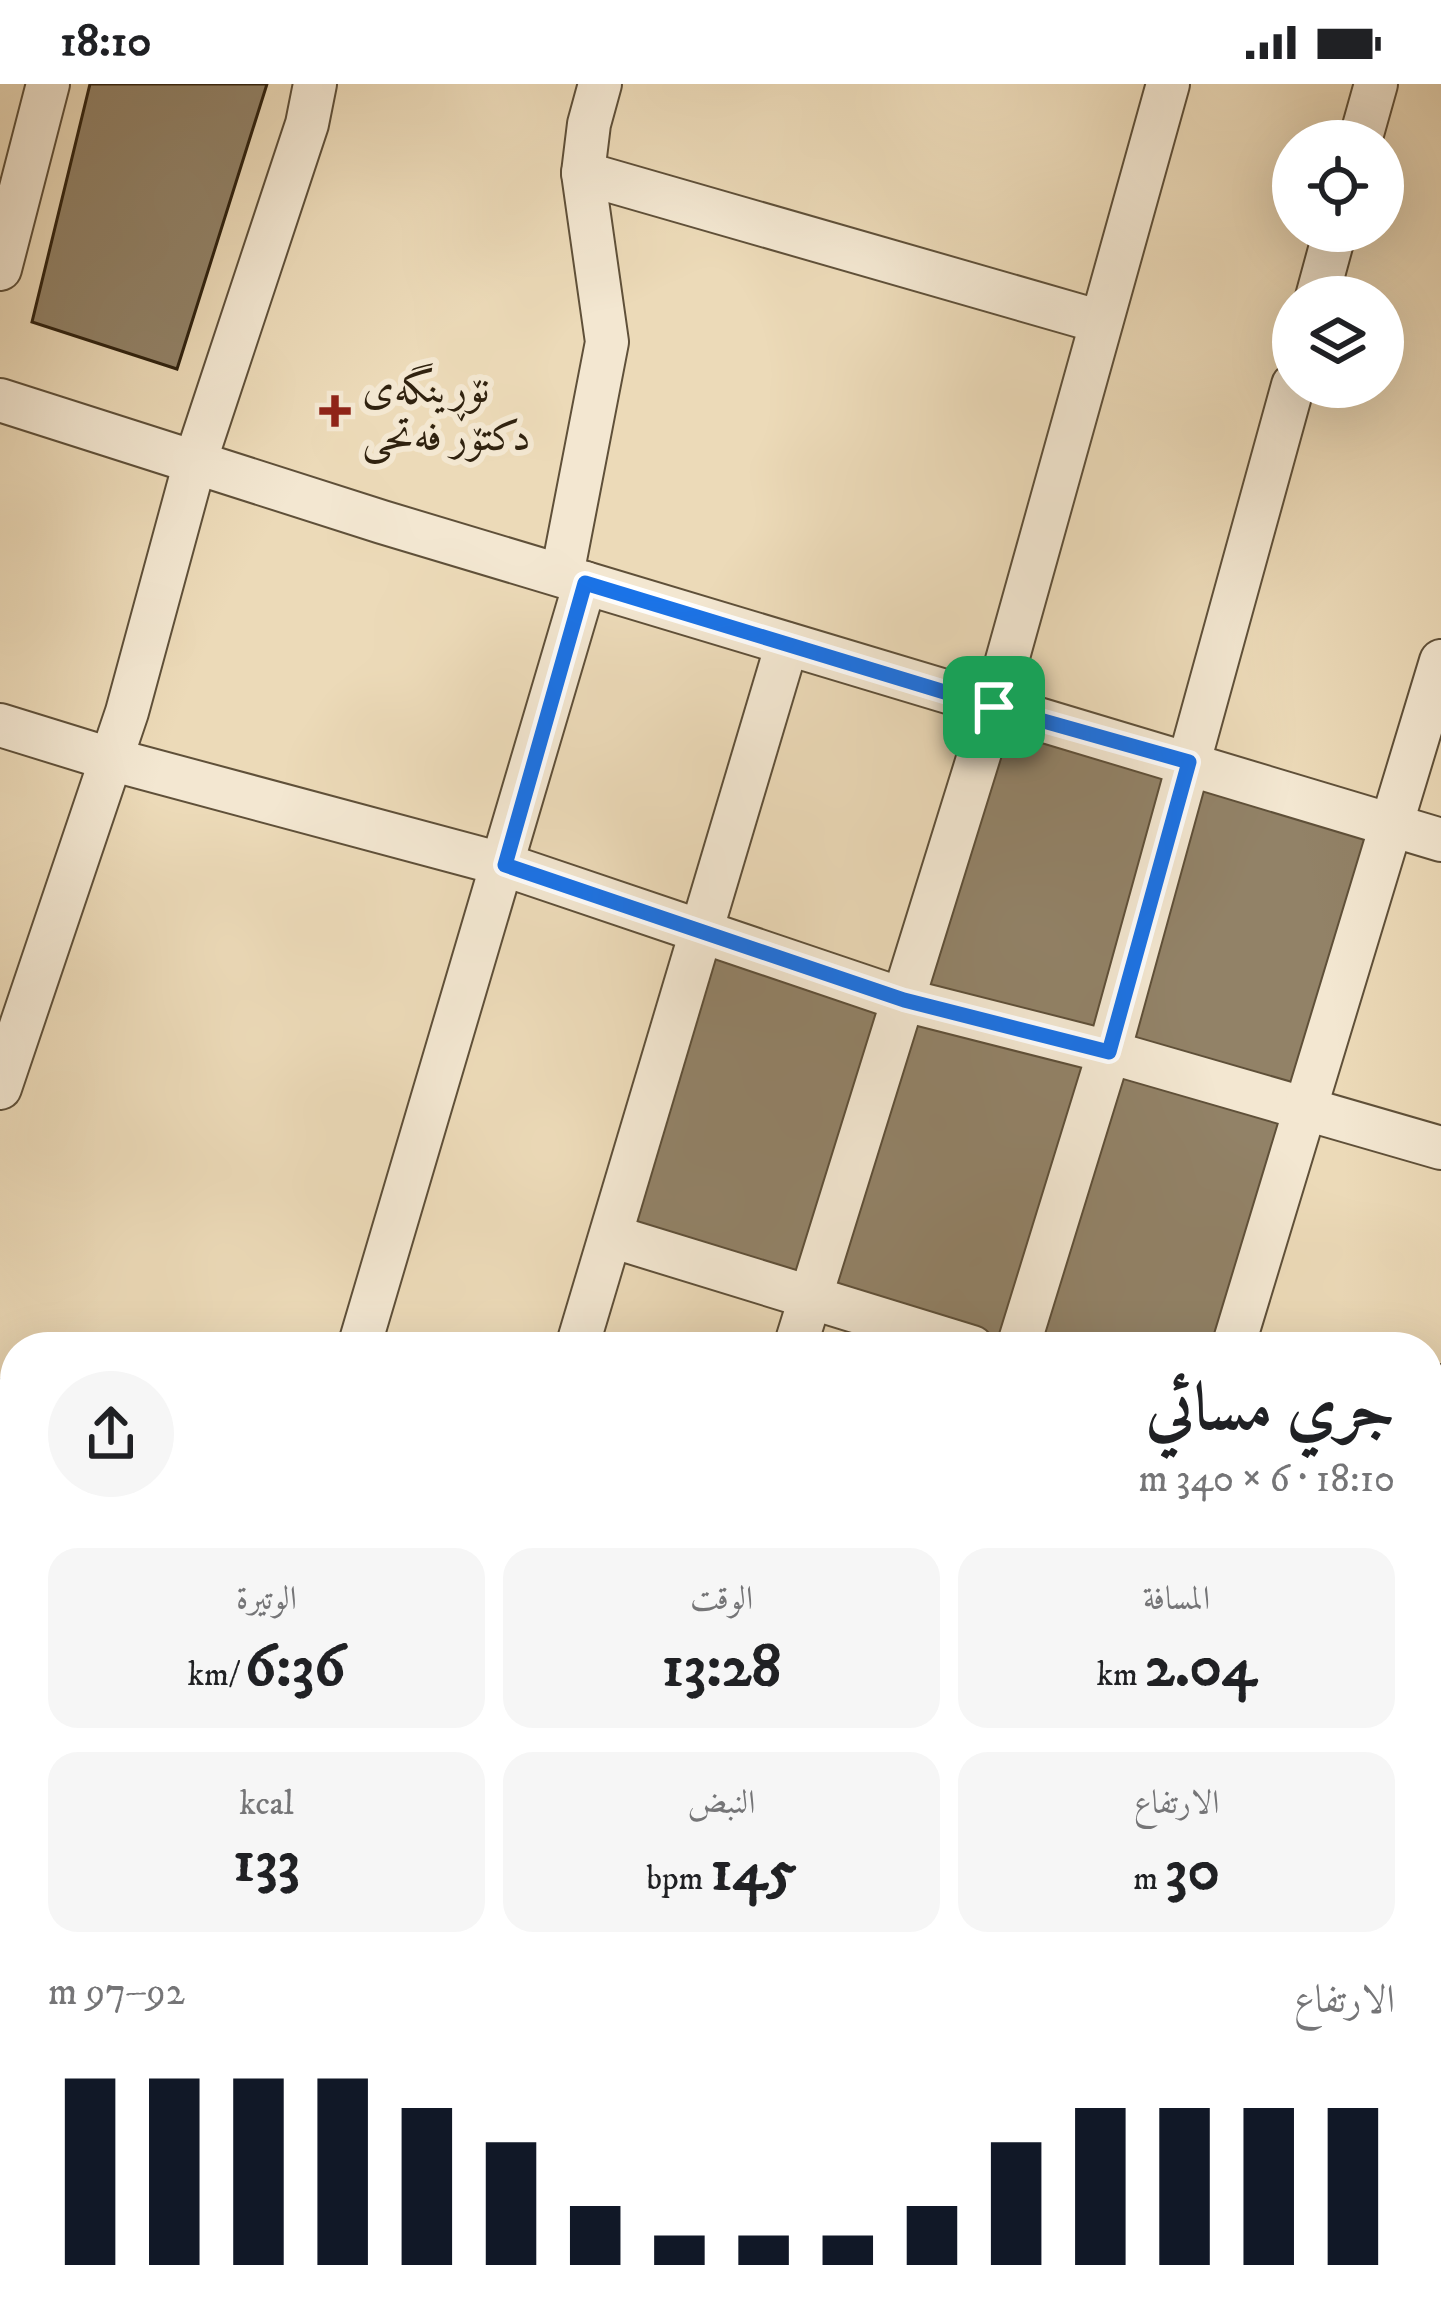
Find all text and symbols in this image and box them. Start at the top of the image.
text: 18:10 [60,14,151,70]
map controls [1272,120,1404,408]
button: locate [1272,120,1404,252]
button: layers [1272,276,1404,408]
place label: نۆڕینگەی دکتۆر فەتحی [362,363,531,464]
marker: نۆڕینگەی دکتۆر فەتحی [319,395,351,427]
pin [943,656,1045,758]
icon: arrive [961,674,1027,740]
text: جري مسائي [1146,1369,1395,1451]
button: share [48,1371,174,1497]
text: 18:10 · 6 × 340 m [1138,1455,1395,1504]
text: الوتيرة [236,1579,297,1620]
text: الوقت [690,1579,753,1620]
text: المسافة [1143,1579,1210,1620]
text: 6:36 [245,1630,345,1705]
text: 13:28 [662,1630,781,1705]
text: 2.04 [1145,1630,1256,1705]
text: /km [188,1655,245,1696]
text: km [1097,1655,1145,1696]
text: النبض [687,1783,756,1824]
text: الارتفاع [1134,1783,1219,1824]
text: kcal [239,1784,294,1825]
text: 133 [233,1825,300,1900]
text: 145 [710,1834,796,1909]
text: 30 [1165,1834,1220,1909]
text: bpm [647,1859,710,1900]
text: m [1133,1859,1165,1900]
text: 92–97 m [48,1968,185,2017]
text: الارتفاع [1294,1976,1395,2025]

